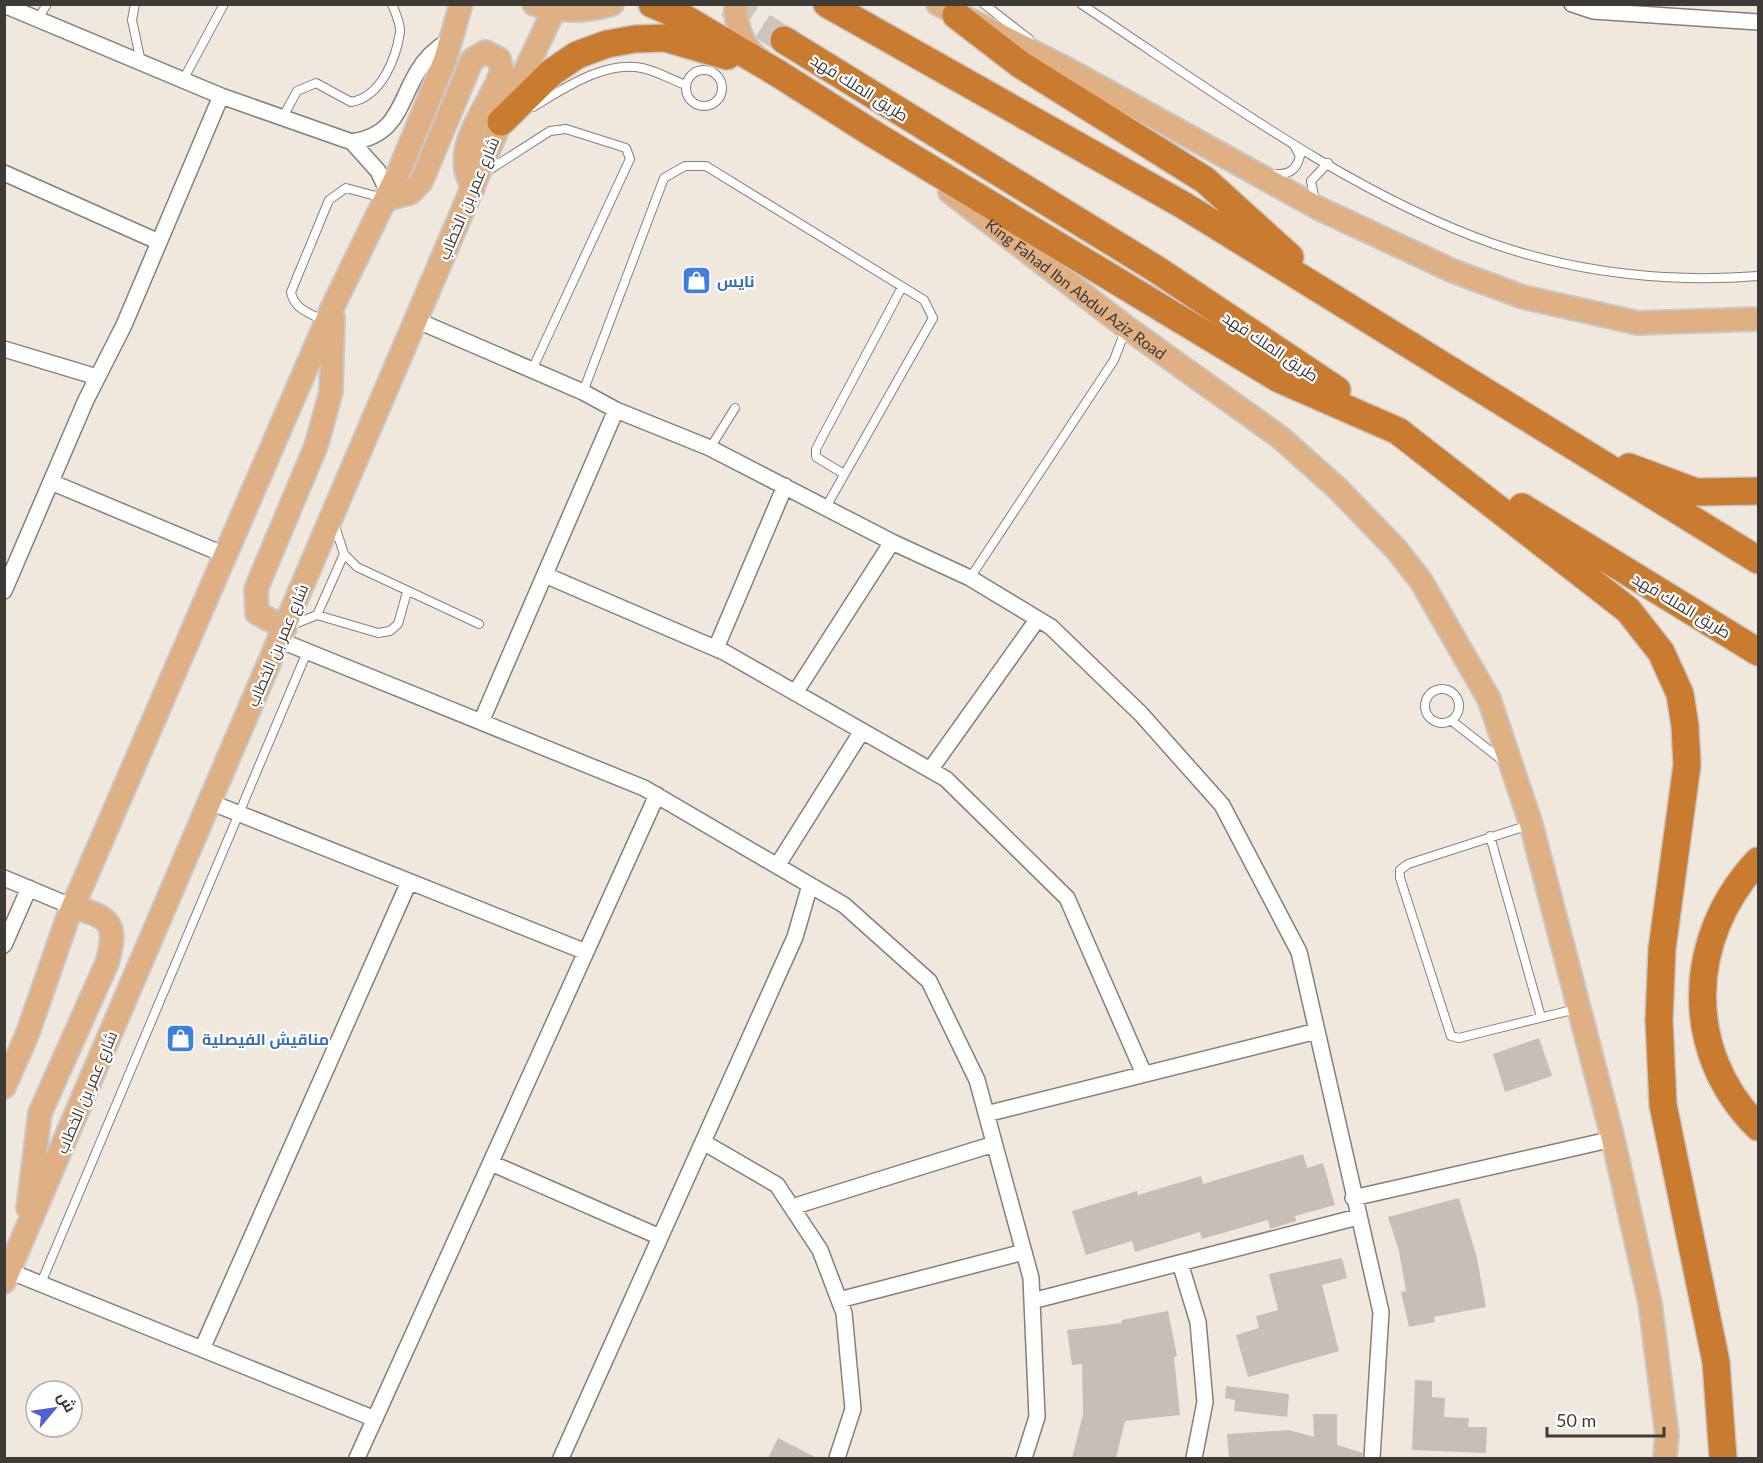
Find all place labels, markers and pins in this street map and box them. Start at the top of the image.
shop icon: نايس [680,264,712,296]
place label: نايس [717,271,754,291]
shop icon: مناقيش الفيصلية [165,1022,197,1054]
place label: مناقيش الفيصلية [202,1029,329,1049]

